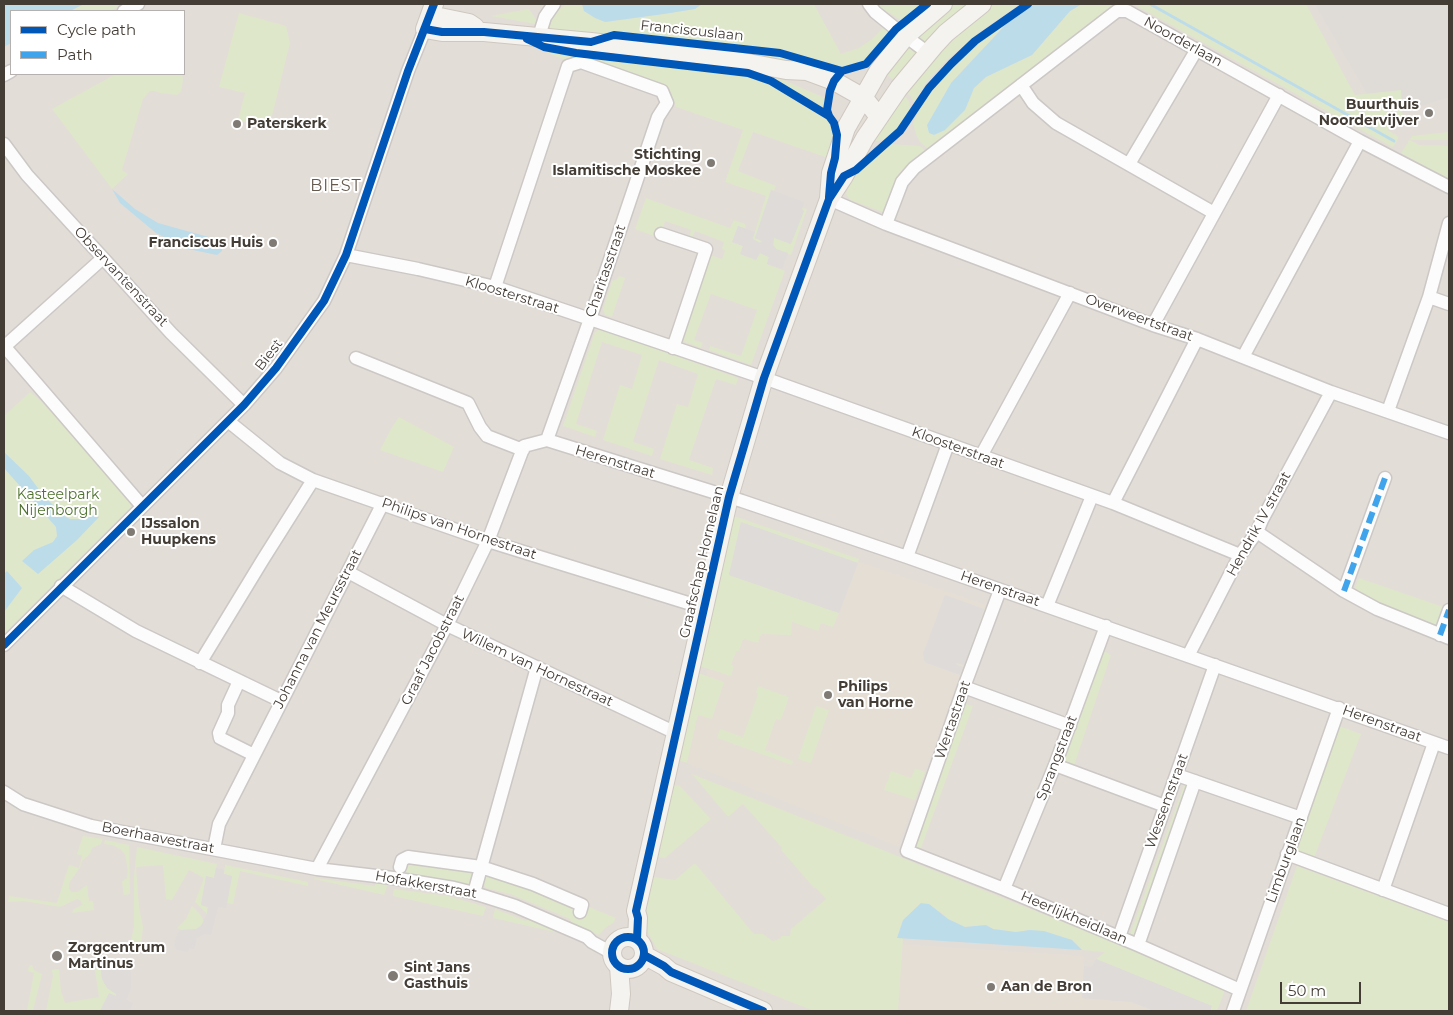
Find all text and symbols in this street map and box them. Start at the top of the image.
legend [10,10,185,75]
street label: Noorderlaan [1141,13,1225,71]
street label: Franciscuslaan [640,17,744,45]
text: Cycle path [57,20,136,39]
text: Path [57,45,93,64]
place label: Buurthuis Noordervijver [1319,97,1419,130]
marker: Buurthuis Noordervijver [1423,107,1435,119]
place label: Paterskerk [247,116,327,132]
marker: Paterskerk [231,118,243,130]
place label: Stichting Islamitische Moskee [552,147,701,180]
marker: Stichting Islamitische Moskee [705,157,717,169]
district label: BIEST [310,176,362,196]
street label: Charitasstraat [582,222,630,320]
street label: Observantenstraat [70,224,172,330]
place label: Franciscus Huis [149,235,263,251]
marker: Franciscus Huis [267,237,279,249]
street label: Kloosterstraat [463,273,561,317]
street label: Overweertstraat [1083,291,1195,345]
street label: Biest [252,336,286,374]
street label: Kloosterstraat [909,423,1007,473]
street label: Herenstraat [573,442,657,482]
street label: Hendrik IV straat [1223,469,1295,579]
street label: Graafschap Hornelaan [676,484,728,640]
park label: Kasteelpark Nijenborgh [17,487,99,520]
street label: Philips van Hornestraat [379,495,539,563]
place label: IJssalon Huupkens [141,516,216,548]
marker: IJssalon Huupkens [125,526,137,538]
street label: Johanna van Meursstraat [270,547,366,711]
street label: Herenstraat [958,568,1042,610]
street label: Graaf Jacobstraat [398,592,468,708]
street label: Willem van Hornestraat [458,625,616,711]
street label: Wertastraat [932,678,974,762]
place label: Philips van Horne [838,679,913,712]
marker: Philips van Horne [822,689,834,701]
street label: Herenstraat [1340,702,1424,746]
street label: Sprangstraat [1033,713,1081,803]
street label: Wessemstraat [1142,751,1192,851]
street label: Limburglaan [1263,815,1309,905]
street label: Boerhaavestraat [100,819,216,857]
street label: Hofakkerstraat [374,868,478,902]
street label: Heerlijkheidlaan [1018,888,1130,948]
place label: Zorgcentrum Martinus [68,940,165,972]
marker: Zorgcentrum Martinus [50,949,64,963]
place label: Sint Jans Gasthuis [404,960,470,992]
marker: Sint Jans Gasthuis [386,969,400,983]
scale bar [1283,972,1364,1004]
place label: Aan de Bron [1001,979,1092,995]
marker: Aan de Bron [985,981,997,993]
text: 50 m [1288,981,1326,1000]

